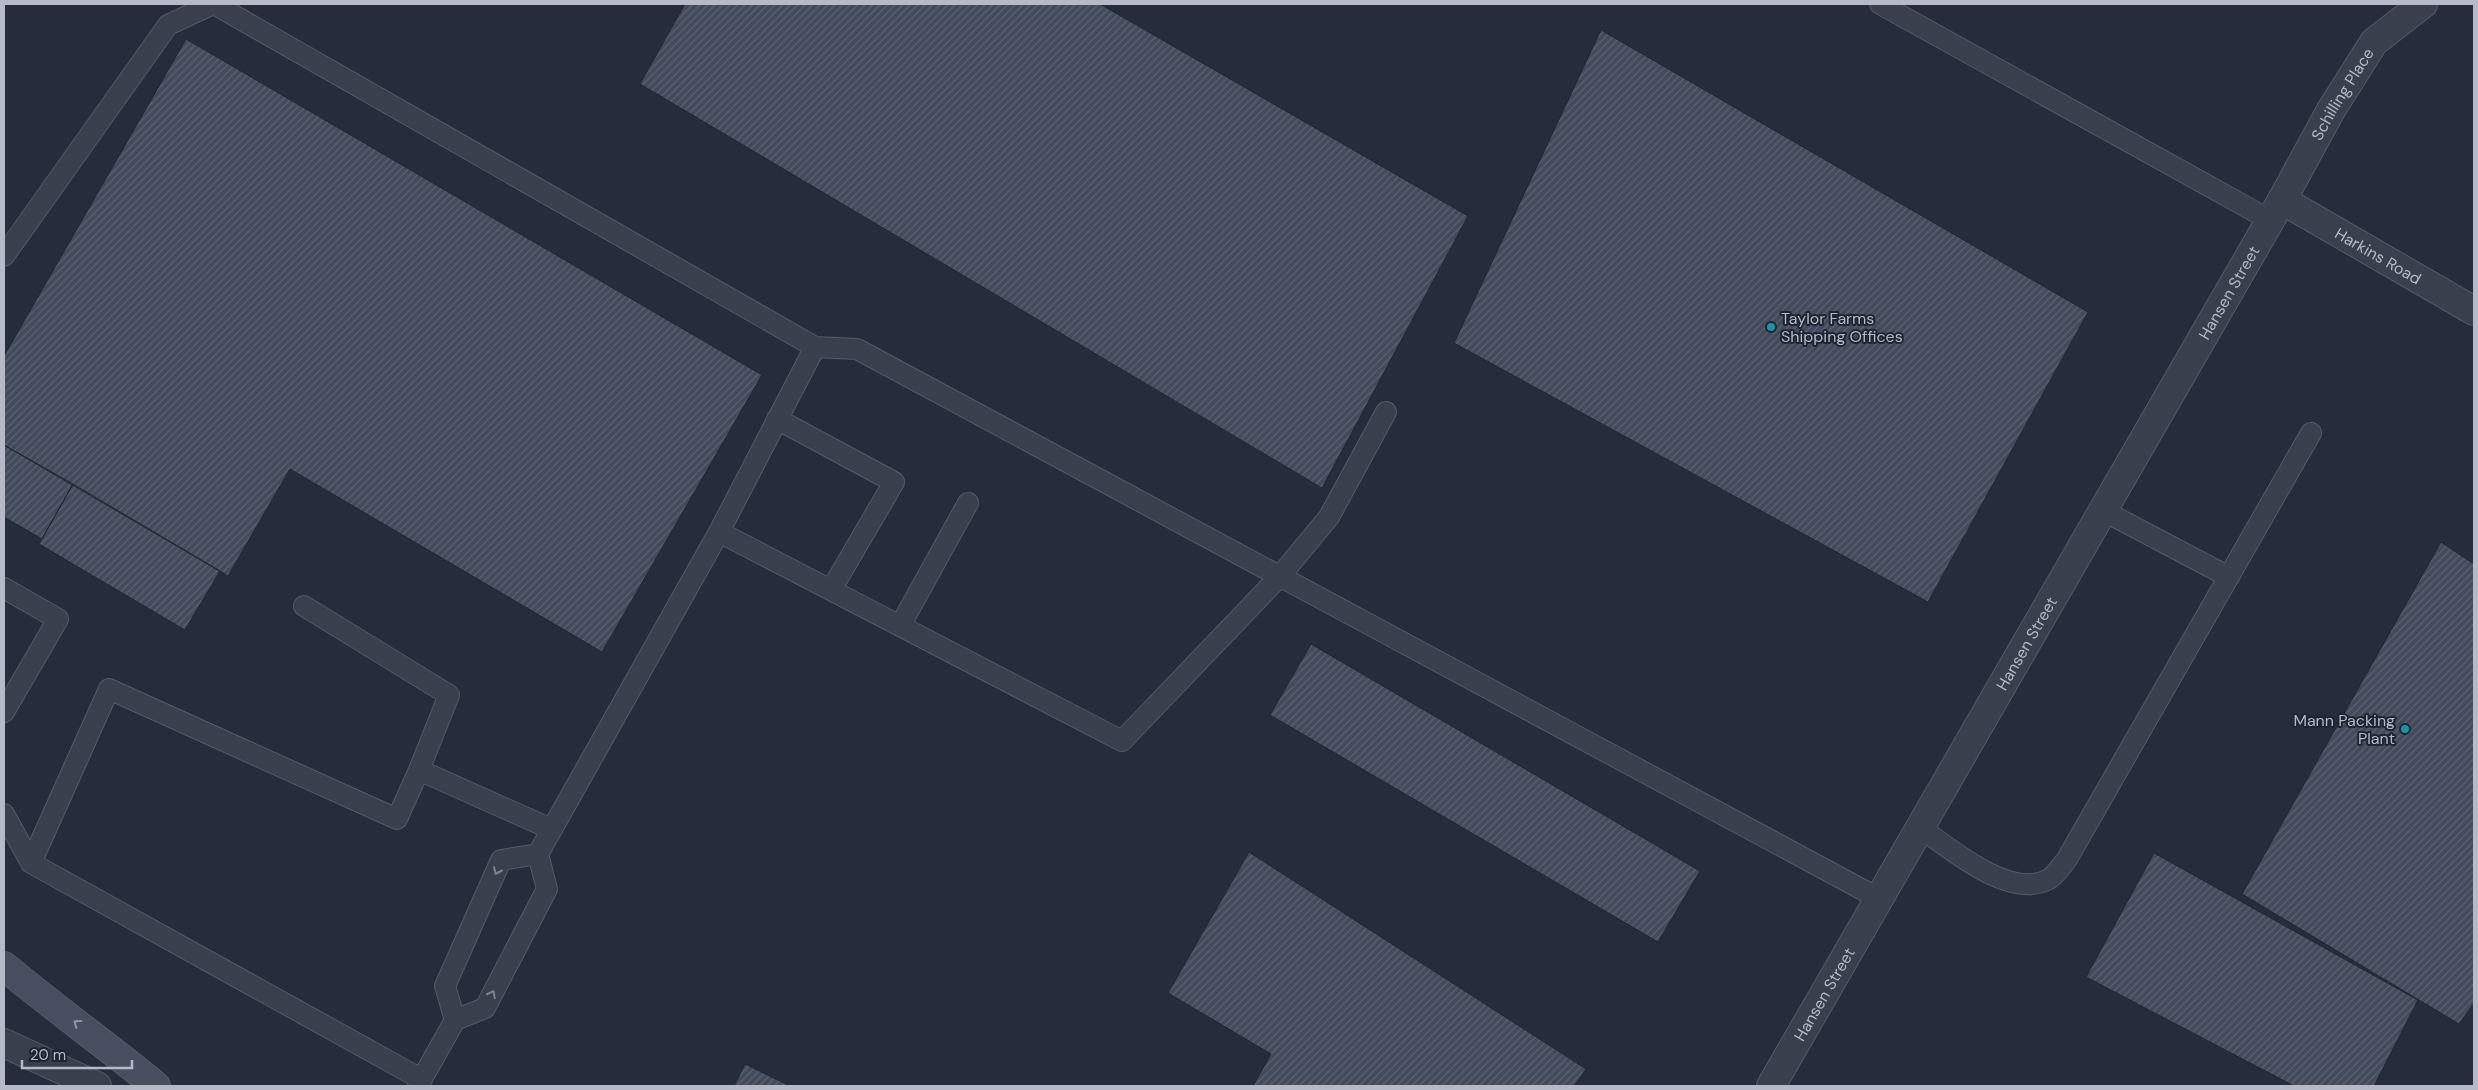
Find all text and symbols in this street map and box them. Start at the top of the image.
street label: Schilling Place [2306,44,2378,144]
street label: Harkins Road [2331,222,2425,289]
street label: Hansen Street [2193,242,2264,343]
place label: Taylor Farms Shipping Offices [1781,308,1903,347]
marker: Taylor Farms Shipping Offices [1765,321,1777,333]
street label: Hansen Street [1991,593,2062,694]
place label: Mann Packing Plant [2293,710,2395,749]
marker: Mann Packing Plant [2399,723,2411,735]
one-way arrow [492,866,503,875]
street label: Hansen Street [1789,944,1859,1045]
one-way arrow [486,990,496,999]
one-way arrow [73,1020,83,1029]
scale bar [22,1038,132,1070]
text: 20 m [30,1045,66,1065]

